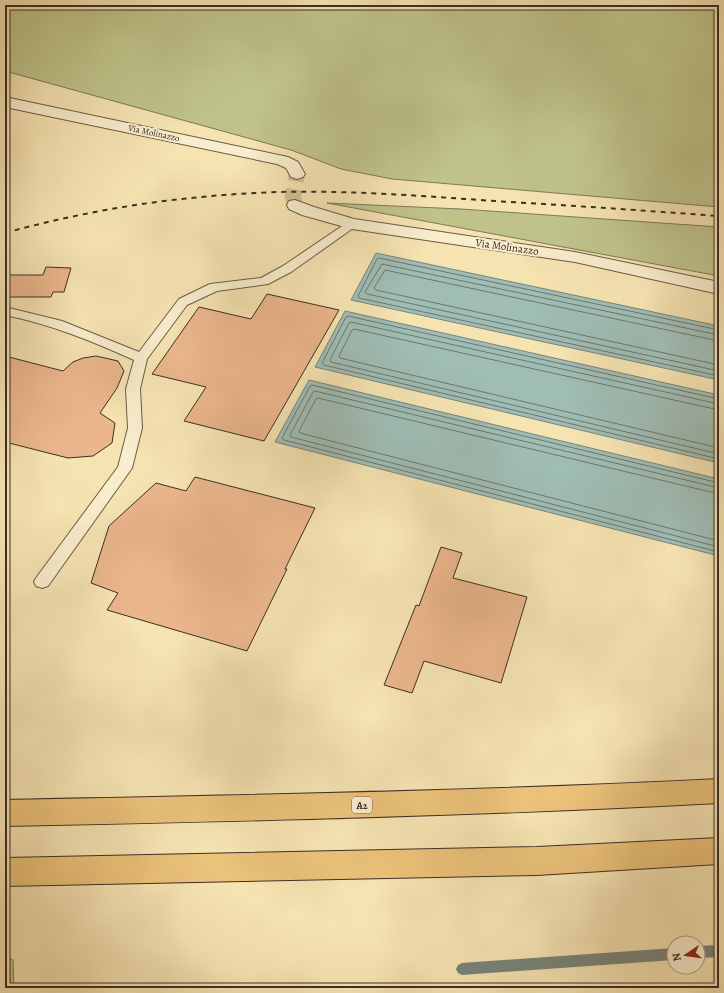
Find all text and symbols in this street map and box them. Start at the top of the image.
street label: Via Molinazzo [126,121,181,144]
street label: Via Molinazzo [473,235,540,259]
road number: A2 [352,797,372,813]
north arrow [666,935,706,975]
text: N [669,952,685,963]

